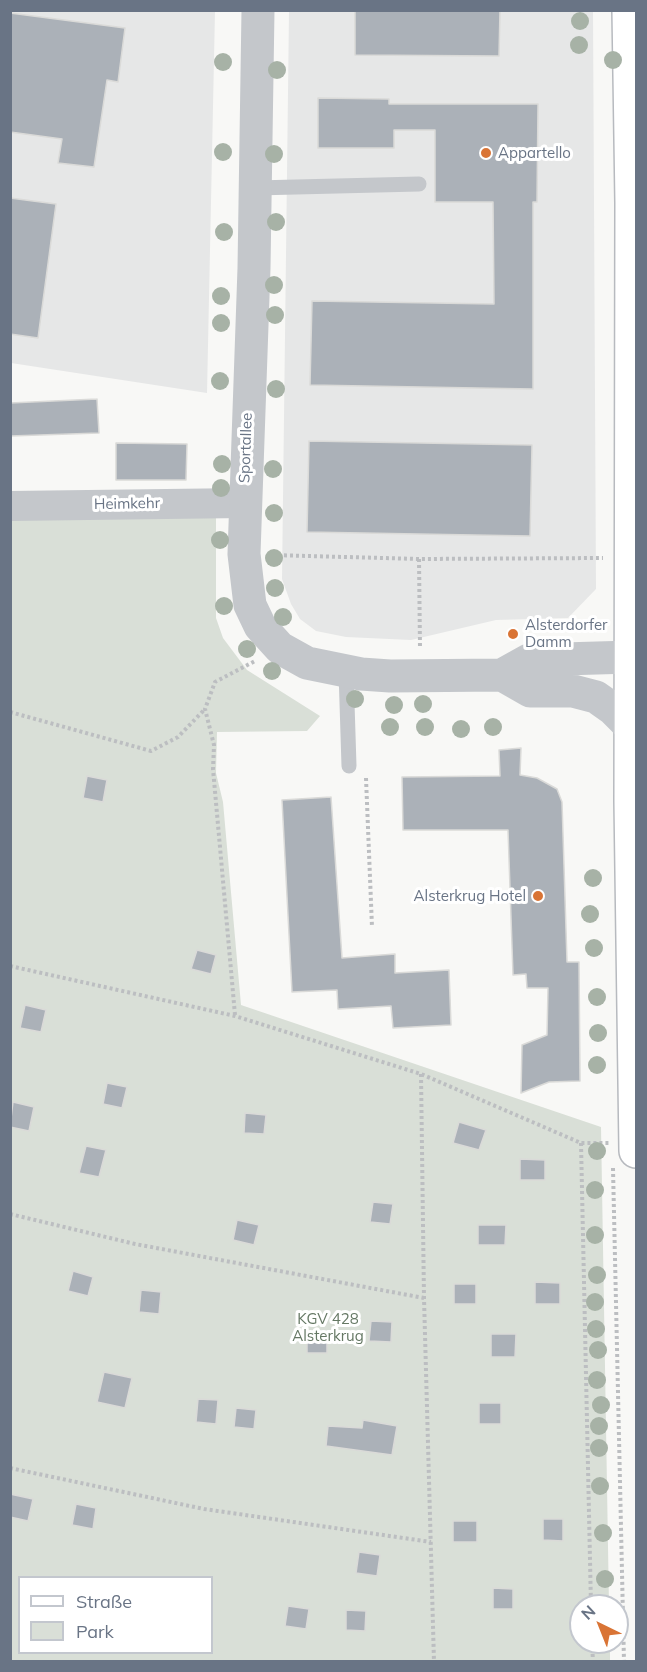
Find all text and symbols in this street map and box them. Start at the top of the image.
place label: Appartello [498,144,571,162]
marker: Appartello [479,146,493,160]
street label: Sportallee [236,412,256,484]
street label: Heimkehr [94,494,160,514]
place label: Alsterdorfer Damm [525,616,608,651]
marker: Alsterdorfer Damm [506,627,520,641]
place label: Alsterkrug Hotel [414,887,526,905]
marker: Alsterkrug Hotel [531,889,545,903]
park label: KGV 428 Alsterkrug [292,1310,364,1345]
legend [18,1576,213,1654]
text: Straße [76,1590,132,1613]
north arrow [569,1594,629,1654]
text: N [577,1601,599,1624]
text: Park [76,1620,114,1643]

